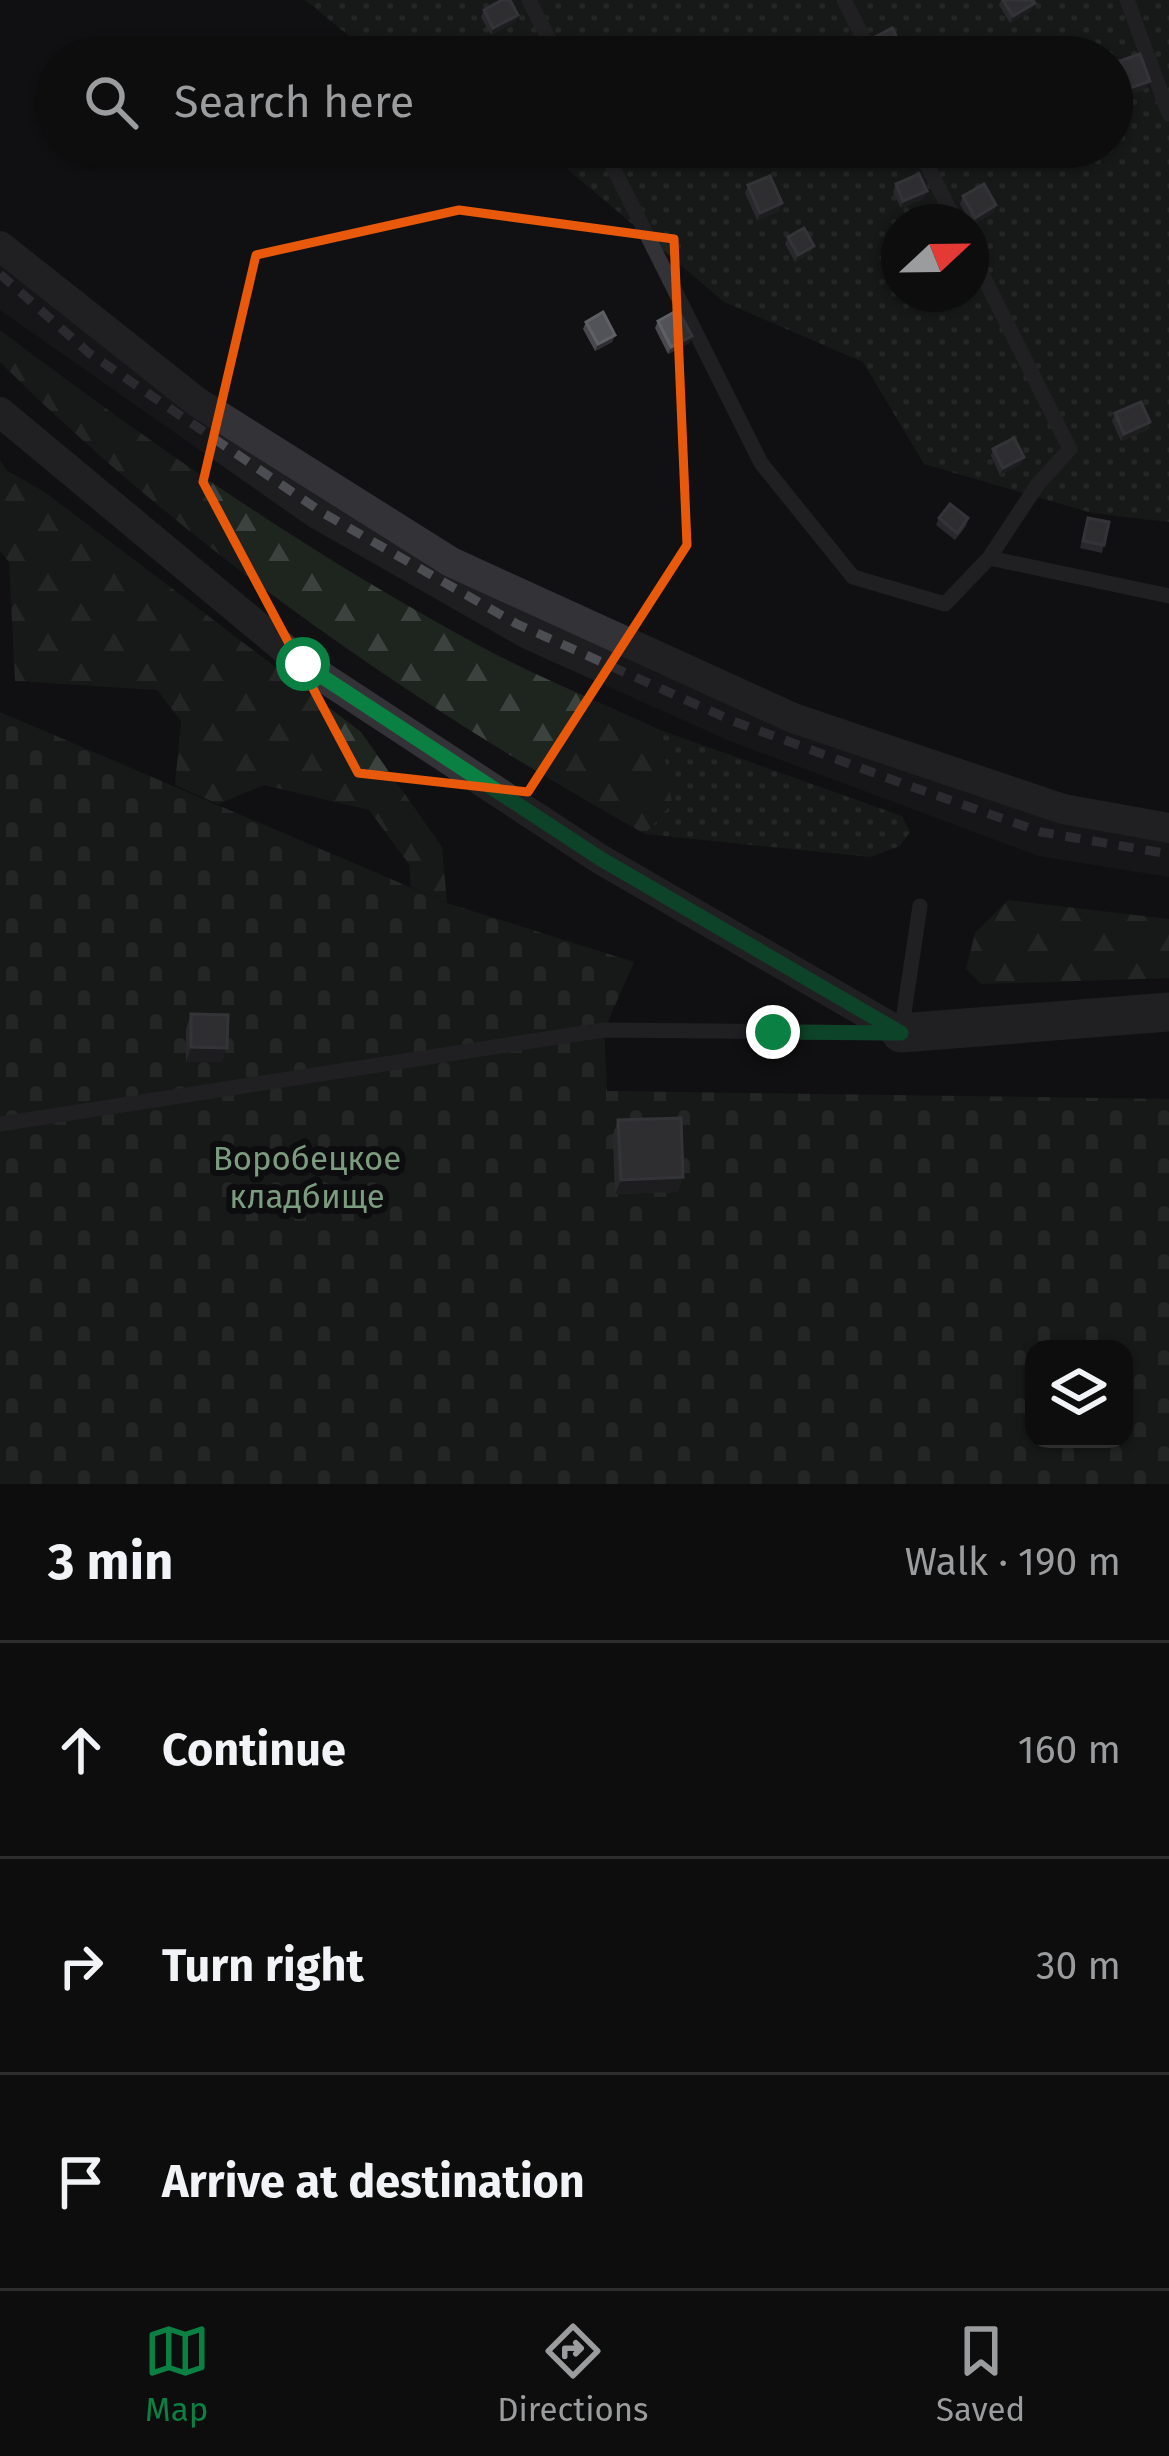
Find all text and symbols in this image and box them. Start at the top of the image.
search box [36,36,1133,168]
icon: search [78,69,144,135]
text: Search here [174,75,414,129]
north arrow [881,204,989,312]
route start [276,637,330,691]
route end [746,1005,800,1059]
park label: Воробецкое кладбище [213,1139,401,1217]
map controls [1025,1340,1133,1448]
button: layers [1025,1340,1133,1448]
text: 3 min [48,1531,174,1593]
text: Walk · 190 m [905,1539,1121,1585]
icon: ahead [48,1717,114,1783]
text: Continue [162,1723,346,1777]
text: 160 m [1018,1727,1121,1773]
icon: right [48,1933,114,1999]
text: Turn right [162,1939,364,1993]
text: 30 m [1036,1943,1121,1989]
icon: arrive [48,2149,114,2215]
text: Arrive at destination [162,2155,585,2209]
tab: Map [144,2318,210,2430]
tab: Directions [497,2318,649,2430]
tab: Saved [936,2318,1025,2430]

